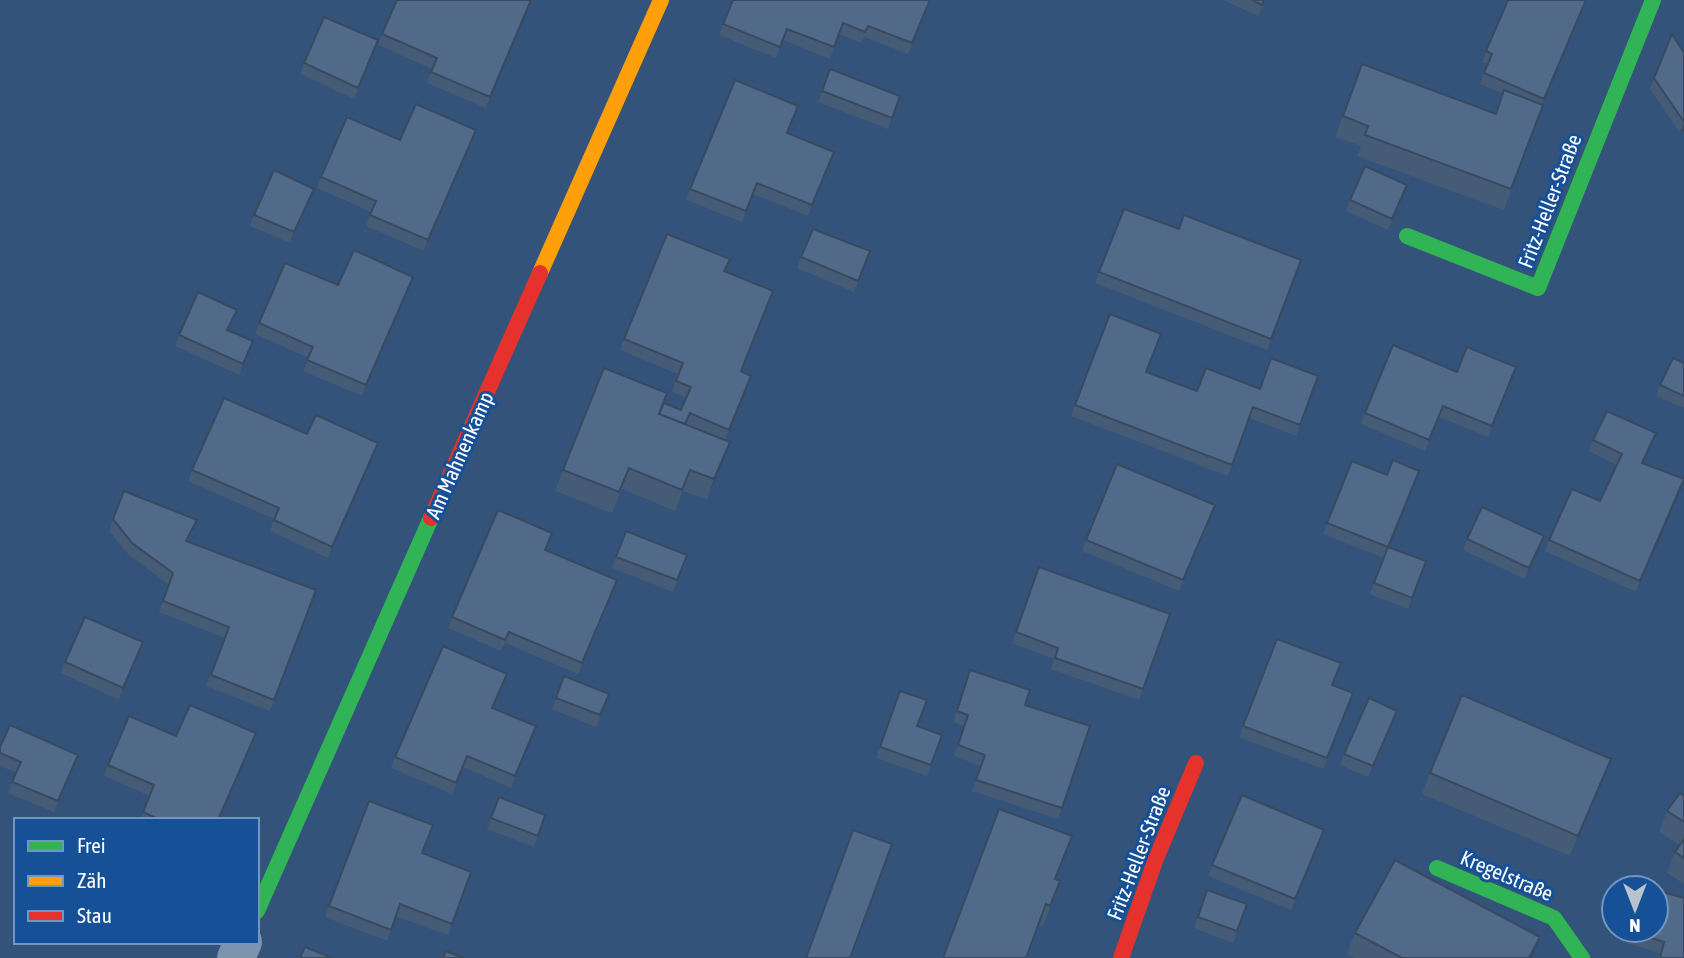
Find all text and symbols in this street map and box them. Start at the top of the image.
street label: Fritz-Heller-Straße [1512,131,1586,271]
street label: Am Mahnenkamp [420,388,498,522]
street label: Fritz-Heller-Straße [1101,783,1175,923]
legend [14,818,259,944]
text: Frei [77,833,106,857]
street label: Kregelstraße [1457,845,1557,905]
text: Zäh [77,868,106,892]
north arrow [1600,874,1670,944]
text: Stau [77,903,112,927]
text: N [1629,915,1641,937]

